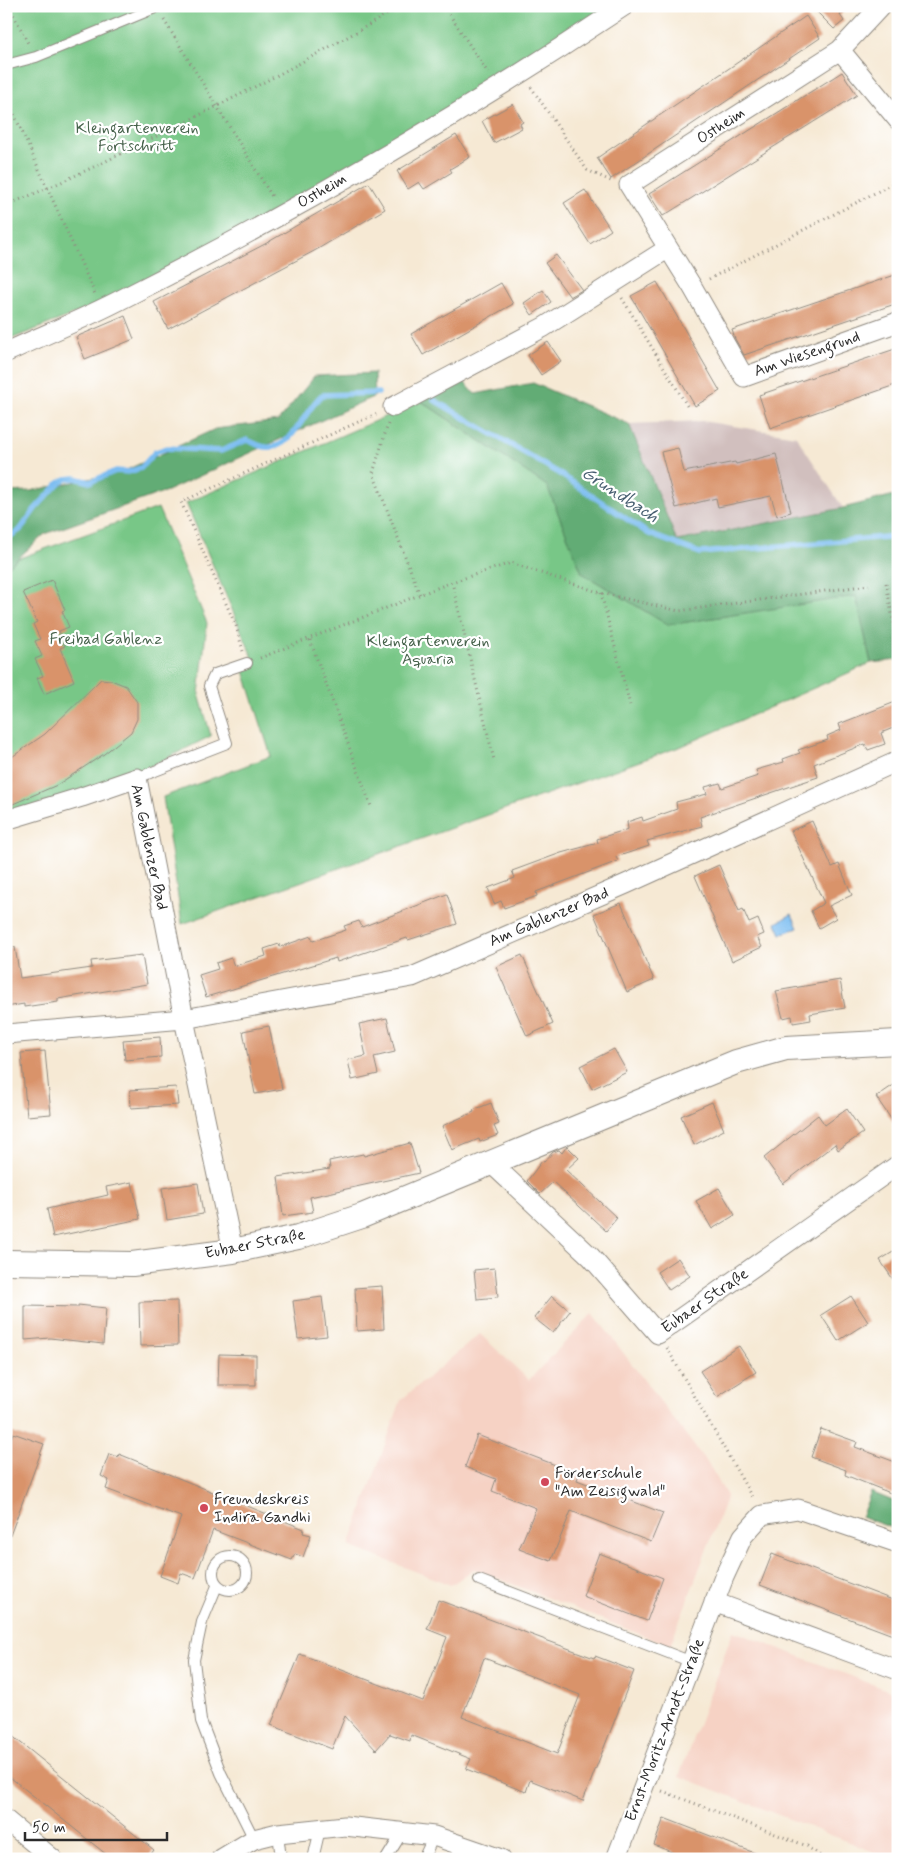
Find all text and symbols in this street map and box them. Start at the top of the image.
street label: Ostheim [693,103,749,149]
park label: Kleingartenverein Fortschritt [76,118,198,157]
street label: Ostheim [294,169,350,213]
street label: Am Wiesengrund [751,326,863,383]
water label: Grundbach [577,461,663,529]
park label: Freibad Gablenz [50,629,163,650]
park label: Kleingartenverein Aquaria [367,631,489,670]
street label: Am Gablenzer Bad [125,782,173,912]
street label: Am Gablenzer Bad [486,882,612,952]
street label: Eubaer Straße [203,1224,307,1264]
street label: Eubaer Straße [657,1263,753,1339]
place label: Förderschule "Am Zeisigwald" [555,1463,665,1503]
marker: Förderschule "Am Zeisigwald" [539,1476,551,1488]
place label: Freundeskreis Indira Gandhi [214,1489,311,1528]
marker: Freundeskreis Indira Gandhi [198,1502,210,1514]
street label: Ernst-Moritz-Arndt-Straße [620,1635,710,1825]
scale bar [25,1810,168,1842]
text: 50 m [32,1818,66,1838]

